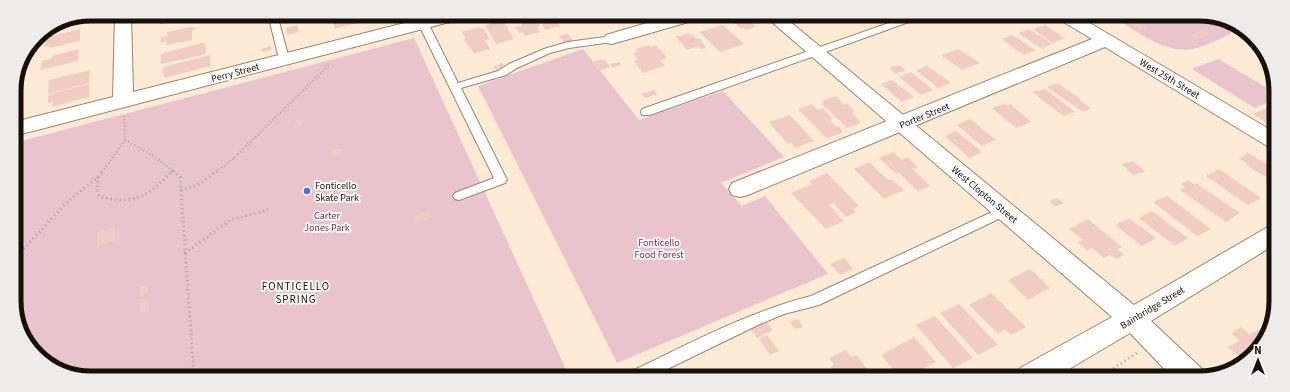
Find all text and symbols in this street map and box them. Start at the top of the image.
street label: West 25th Street [1137,55,1203,103]
street label: Perry Street [210,60,261,86]
street label: Porter Street [897,99,952,132]
street label: West Clopton Street [948,163,1021,227]
place label: Fonticello Skate Park [315,179,359,205]
marker: Fonticello Skate Park [302,186,312,196]
park label: Carter Jones Park [304,209,350,235]
park label: Fonticello Food Forest [634,236,684,262]
district label: FONTICELLO SPRING [262,279,330,307]
street label: Bainbridge Street [1118,283,1188,333]
north arrow [1238,340,1278,380]
text: N [1254,343,1262,358]

